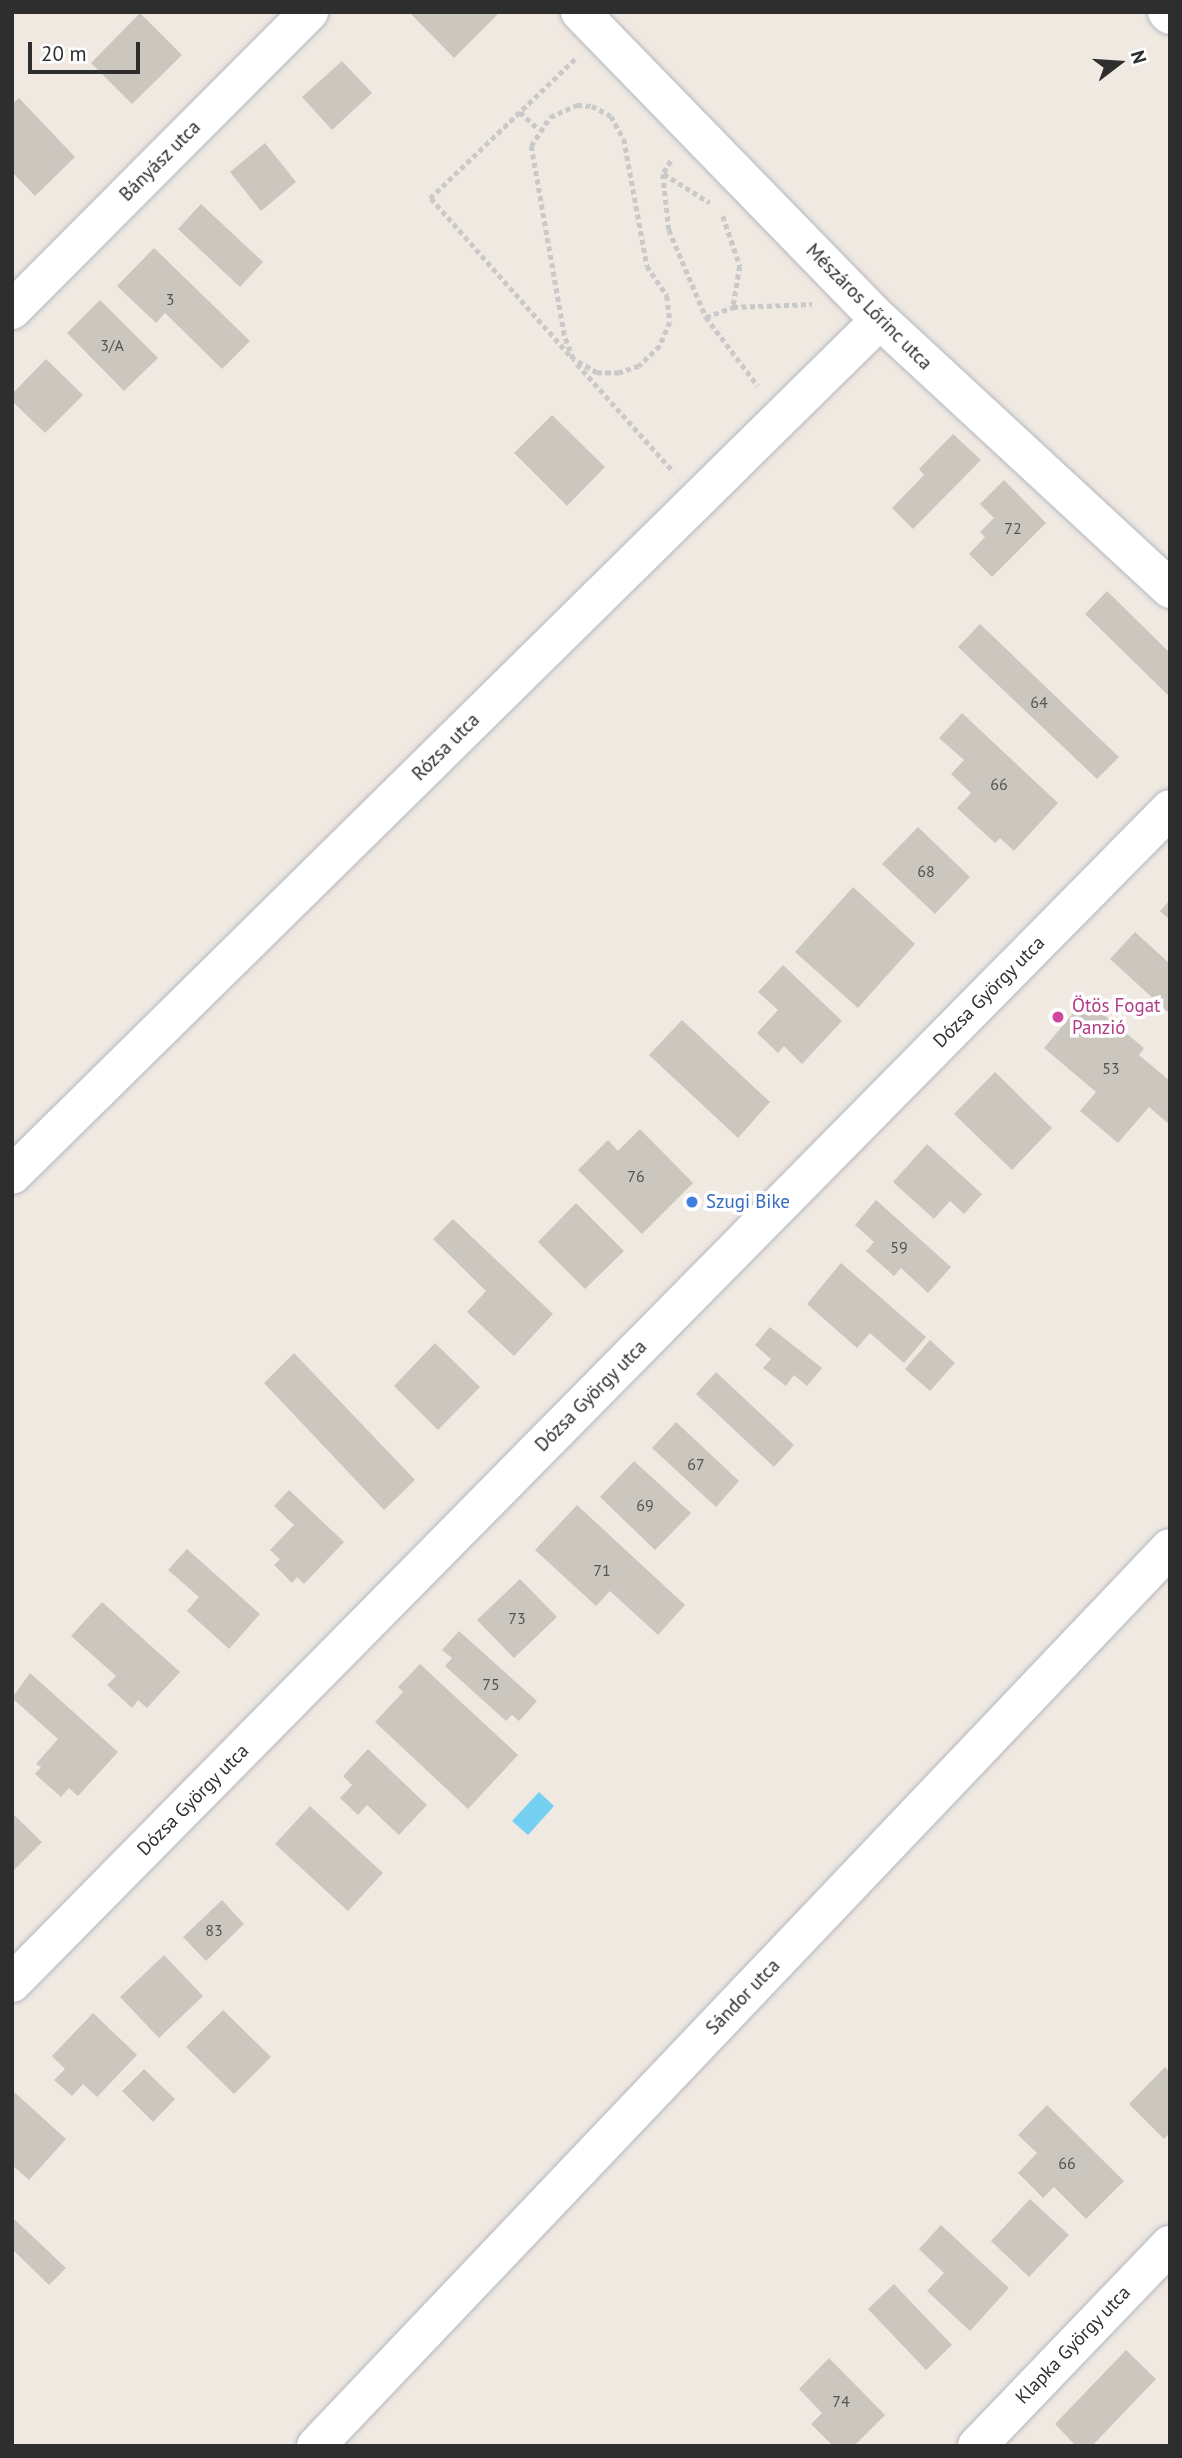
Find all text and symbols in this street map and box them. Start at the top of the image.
scale bar [32,28,144,72]
north arrow [1084,28,1154,98]
text: 20 m [41,40,87,67]
text: N [1126,47,1152,66]
street label: Bányász utca [115,116,205,206]
street label: Mészáros Lőrinc utca [801,239,937,375]
house number: 3 [166,289,174,309]
house number: 3/A [100,335,124,355]
house number: 72 [1004,518,1022,538]
house number: 64 [1030,692,1048,712]
street label: Rózsa utca [408,709,484,785]
house number: 66 [990,774,1008,794]
house number: 68 [917,861,935,881]
street label: Dózsa György utca [928,931,1050,1053]
place label: Ötös Fogat Panzió [1072,995,1161,1039]
marker: Ötös Fogat Panzió [1050,1009,1066,1025]
house number: 53 [1102,1058,1120,1078]
house number: 76 [627,1166,645,1186]
place label: Szugi Bike [706,1191,790,1213]
marker: Szugi Bike [684,1194,700,1210]
house number: 59 [890,1237,908,1257]
street label: Dózsa György utca [530,1335,652,1457]
house number: 67 [687,1454,705,1474]
house number: 69 [636,1495,654,1515]
house number: 71 [593,1560,611,1580]
house number: 73 [508,1608,526,1628]
house number: 75 [482,1674,500,1694]
street label: Dózsa György utca [132,1739,254,1861]
house number: 83 [205,1920,223,1940]
street label: Sándor utca [701,1954,785,2040]
house number: 66 [1058,2153,1076,2173]
street label: Klapka György utca [1011,2281,1135,2409]
house number: 74 [832,2391,850,2411]

